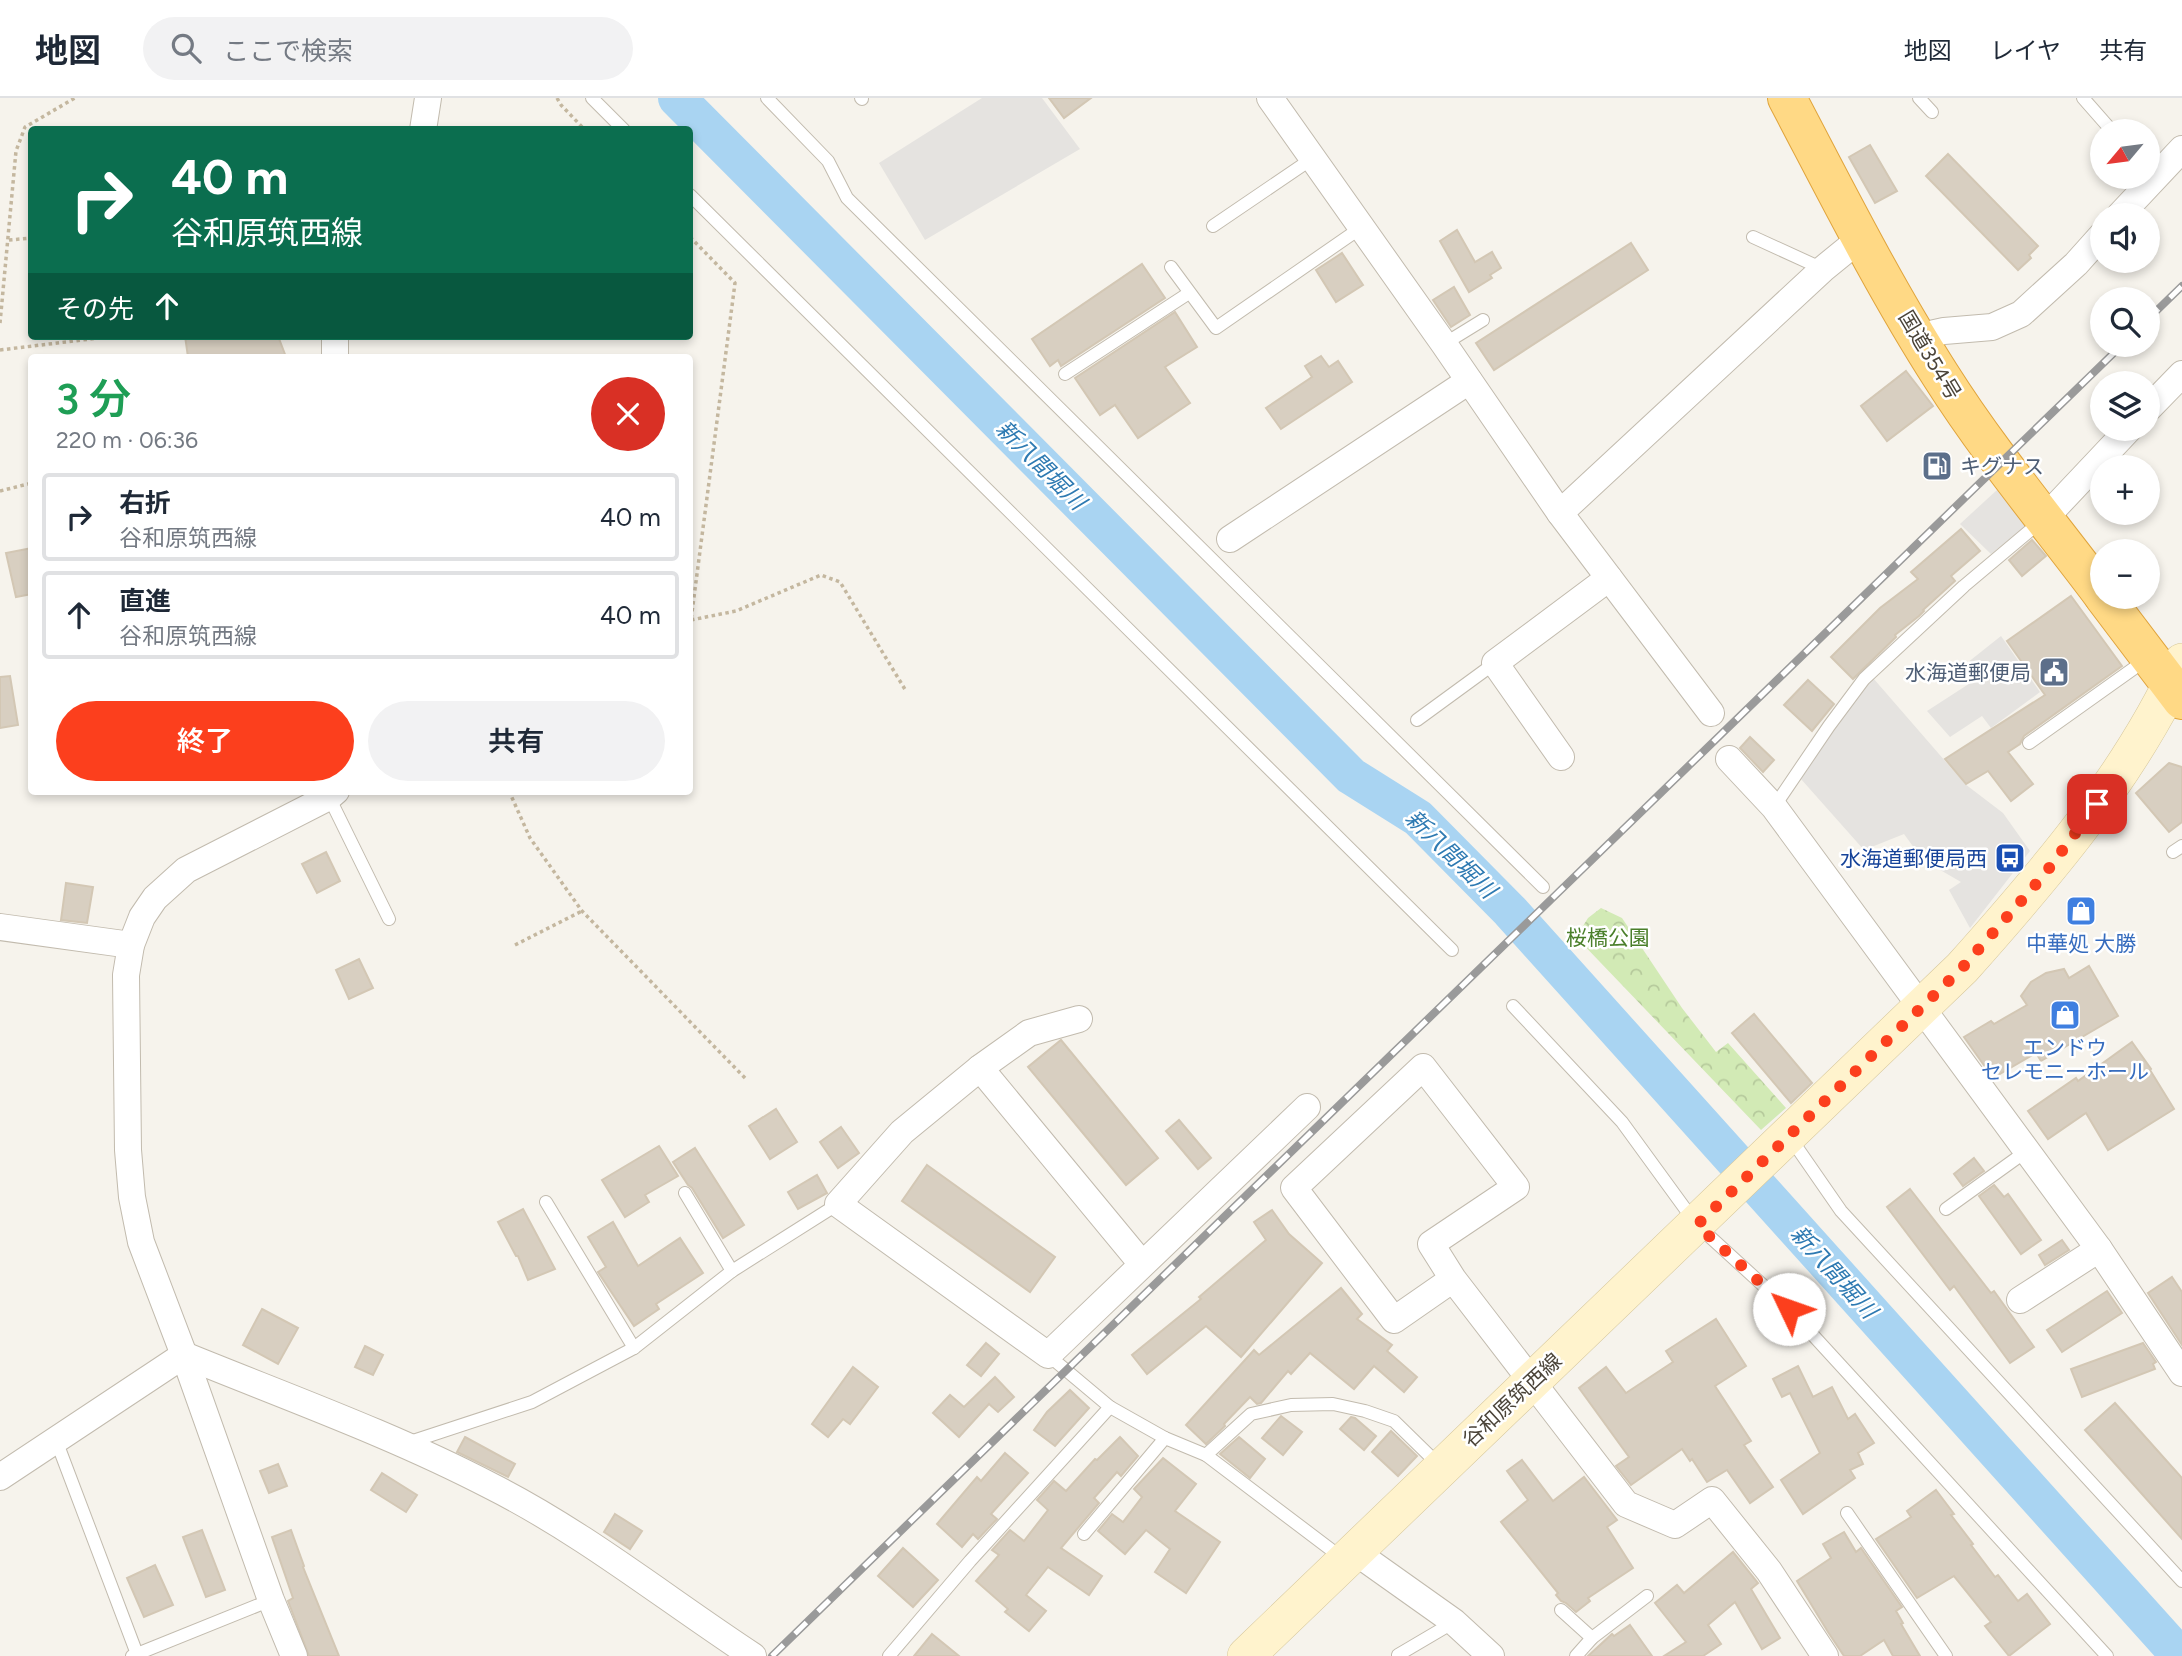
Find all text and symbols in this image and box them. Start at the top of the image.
search box [143,17,633,80]
icon: search [167,29,205,67]
text: 地図 [35,31,101,70]
text: ここで検索 [223,35,353,67]
text: 地図 [1904,36,1952,65]
text: レイヤ [1990,36,2061,65]
text: 共有 [2099,36,2147,65]
north arrow [2090,119,2160,189]
map controls [2090,119,2160,609]
text: 40 m [171,147,288,206]
icon: right [56,154,147,245]
button: sound [2090,203,2160,273]
text: 谷和原筑西線 [171,214,363,252]
icon: ahead [148,287,186,325]
button: search [2090,287,2160,357]
text: その先 [56,293,134,325]
street label: 国道354号 [1894,306,1966,404]
button: layers [2090,371,2160,441]
text: 3 分 [56,374,131,425]
button: close [591,377,665,451]
water label: 新八間堀川 [990,414,1094,518]
text: 220 m · 06:36 [56,426,198,454]
fuel station icon: キグナス [1920,449,1954,483]
place label: キグナス [1960,454,2044,479]
button: + [2090,455,2160,525]
text: 右折 [119,487,171,519]
icon: right [60,498,98,536]
text: 40 m [600,501,661,533]
text: 谷和原筑西線 [119,524,257,552]
button: − [2090,539,2160,609]
text: 直進 [119,585,171,617]
icon: ahead [60,596,98,634]
text: 40 m [600,599,661,631]
text: 谷和原筑西線 [119,622,257,650]
public building icon: 水海道郵便局 [2037,655,2071,689]
place label: 水海道郵便局 [1905,660,2031,685]
button: 終了 [56,701,354,781]
button: 共有 [368,701,665,781]
pin [2067,774,2127,834]
icon: arrive [2078,785,2116,823]
water label: 新八間堀川 [1400,804,1504,906]
bus stop icon: 水海道郵便局西 [1993,841,2027,875]
place label: 水海道郵便局西 [1840,846,1987,871]
shop icon: 中華処 大勝 [2064,894,2098,928]
park label: 桜橋公園 [1566,925,1650,950]
place label: 中華処 大勝 [2026,931,2136,956]
shop icon: エンドウ セレモニーホール [2048,998,2082,1032]
place label: エンドウ セレモニーホール [1981,1035,2149,1084]
water label: 新八間堀川 [1785,1220,1885,1326]
position arrow [1752,1272,1826,1346]
street label: 谷和原筑西線 [1457,1348,1567,1452]

